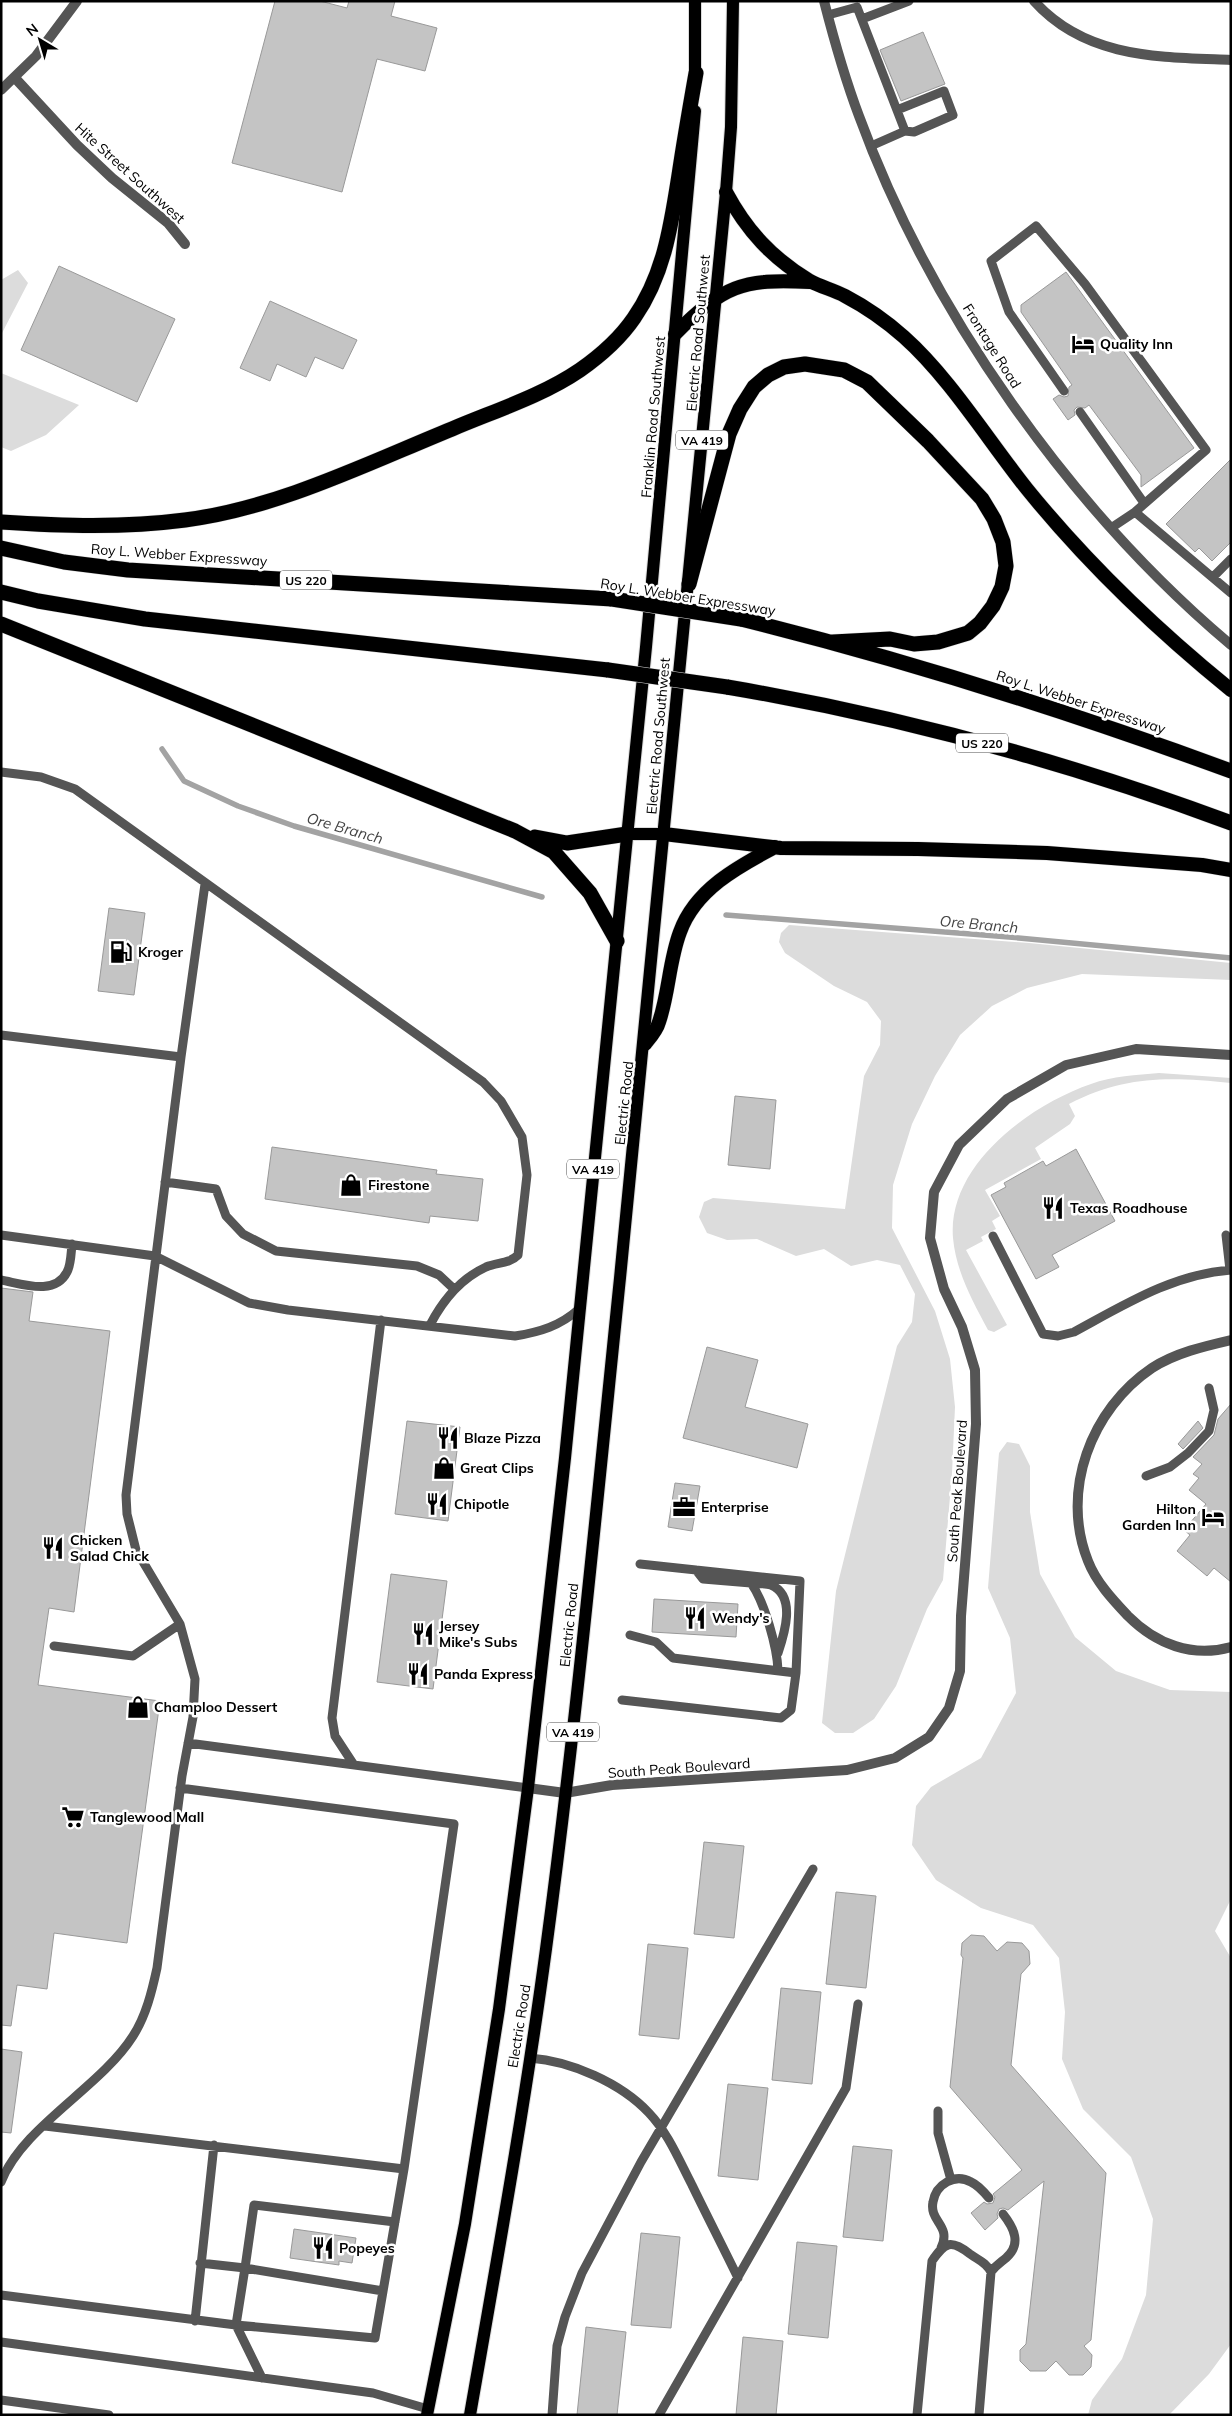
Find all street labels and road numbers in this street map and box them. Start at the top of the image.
street label: Hite Street Southwest [71,119,189,227]
street label: Electric Road Southwest [682,254,714,412]
street label: Frontage Road [959,300,1025,392]
street label: Franklin Road Southwest [637,335,669,499]
road number: VA 419 [676,430,728,450]
street label: Roy L. Webber Expressway [90,540,268,570]
road number: US 220 [280,570,332,590]
street label: Roy L. Webber Expressway [599,574,777,620]
street label: Electric Road Southwest [642,657,674,815]
street label: Roy L. Webber Expressway [994,666,1168,738]
road number: US 220 [956,734,1008,752]
street label: Electric Road [611,1060,637,1146]
road number: VA 419 [567,1160,619,1178]
street label: South Peak Boulevard [943,1419,971,1563]
street label: Electric Road [556,1582,582,1668]
road number: VA 419 [547,1722,599,1741]
street label: South Peak Boulevard [607,1754,751,1782]
street label: Electric Road [504,1983,534,2069]

